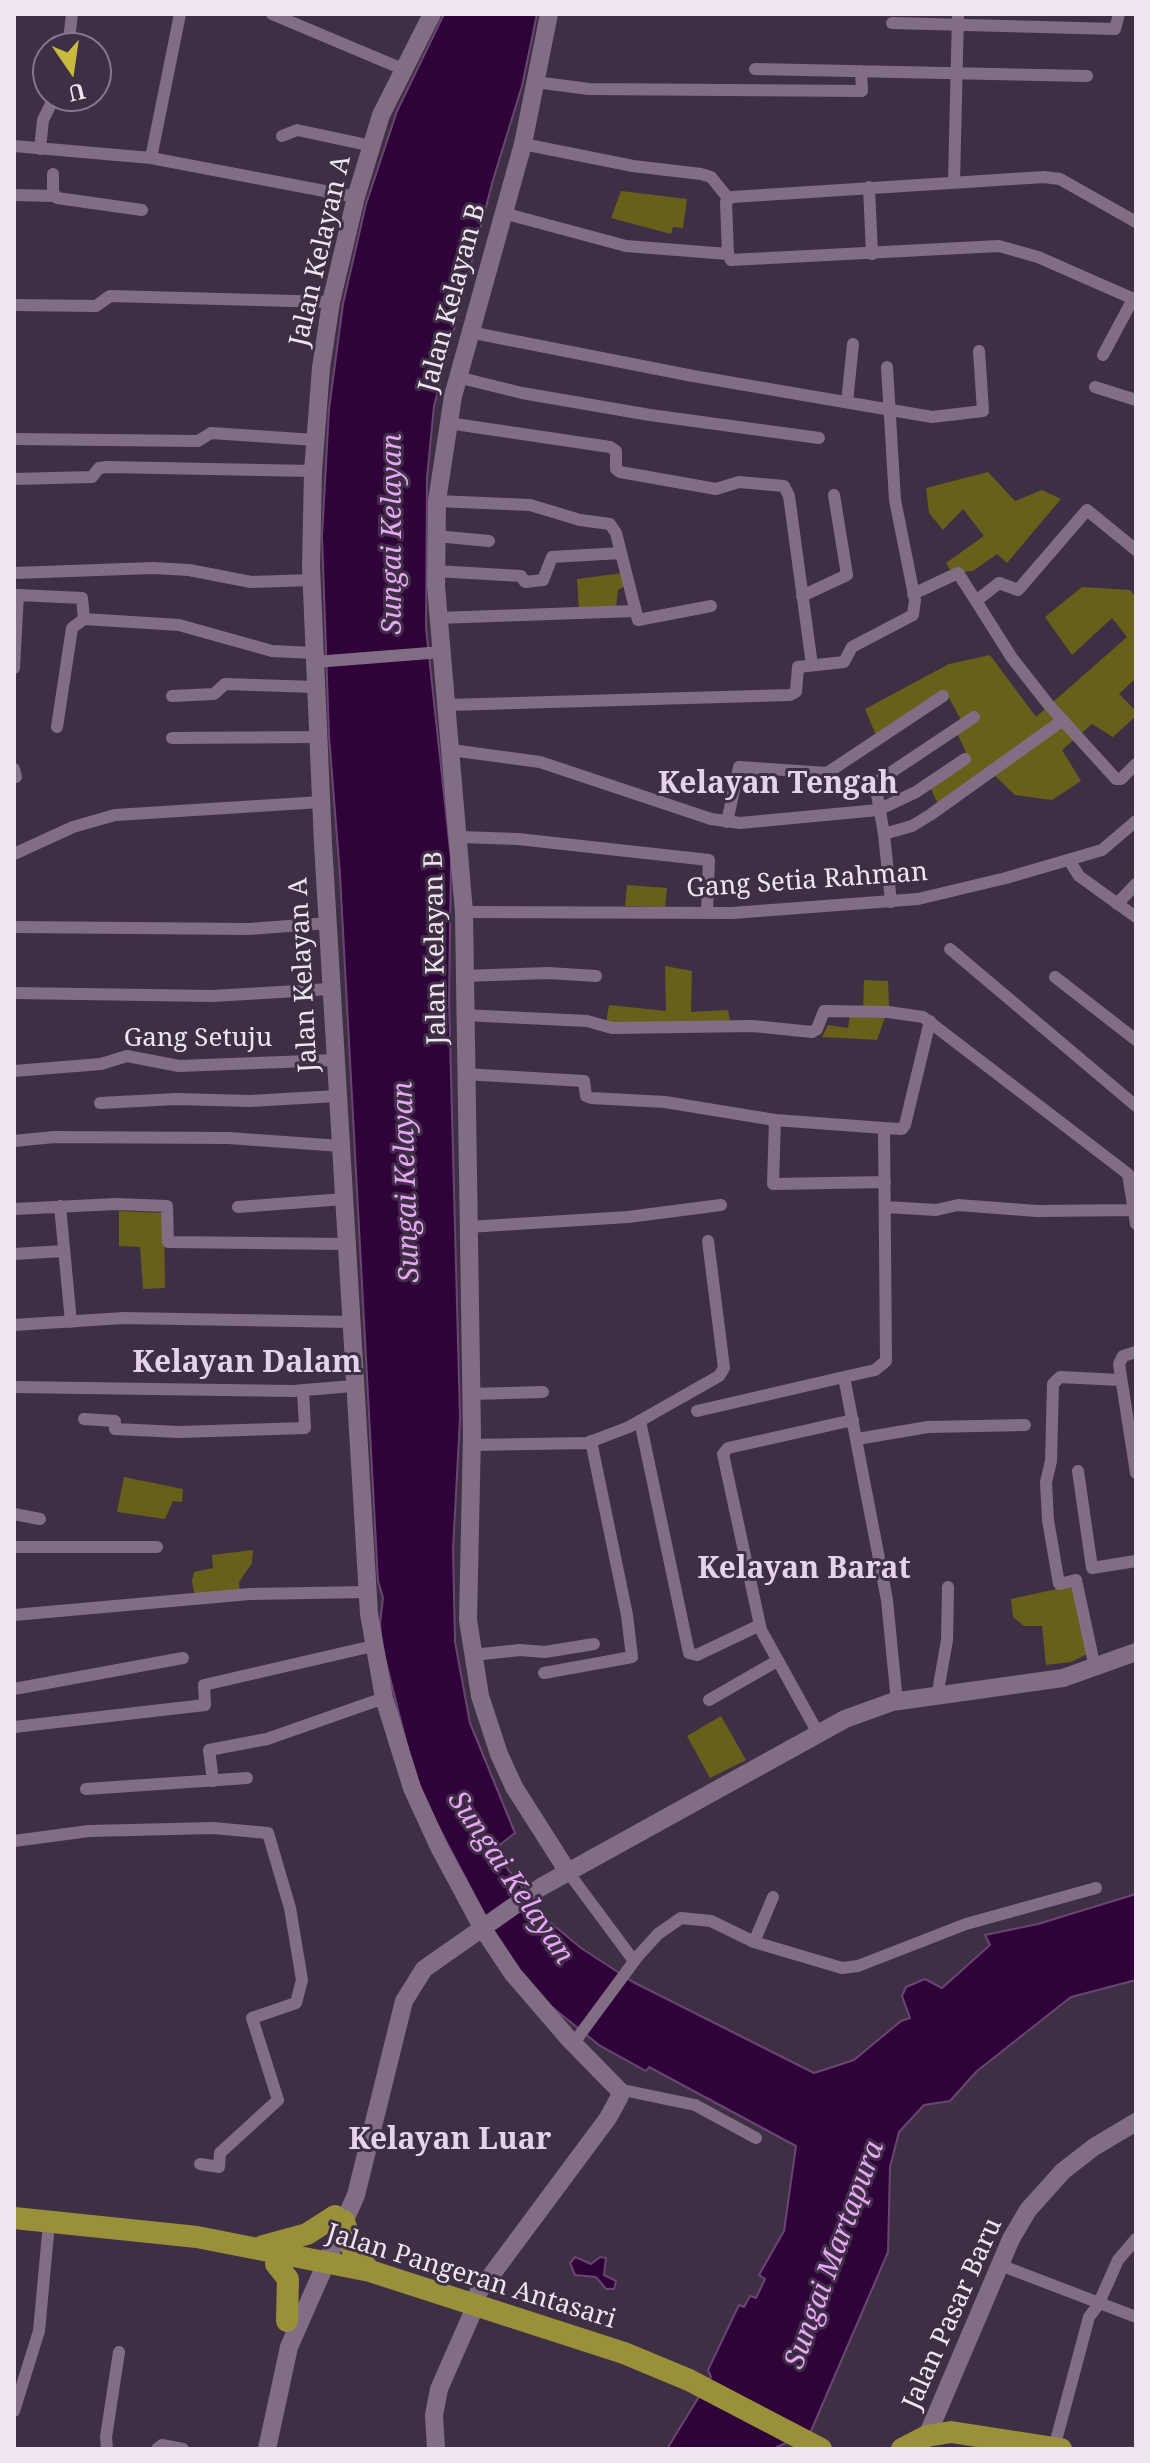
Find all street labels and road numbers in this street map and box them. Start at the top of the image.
street label: Jalan Kelayan A [284,152,358,350]
street label: Jalan Kelayan B [413,200,493,396]
street label: Jalan Kelayan B [419,851,453,1045]
street label: Gang Setia Rahman [685,857,929,905]
street label: Jalan Kelayan A [283,877,325,1073]
street label: Gang Setuju [124,1023,272,1055]
street label: Jalan Pasar Baru [897,2213,1009,2415]
street label: Jalan Pangeran Antasari [323,2218,619,2336]

